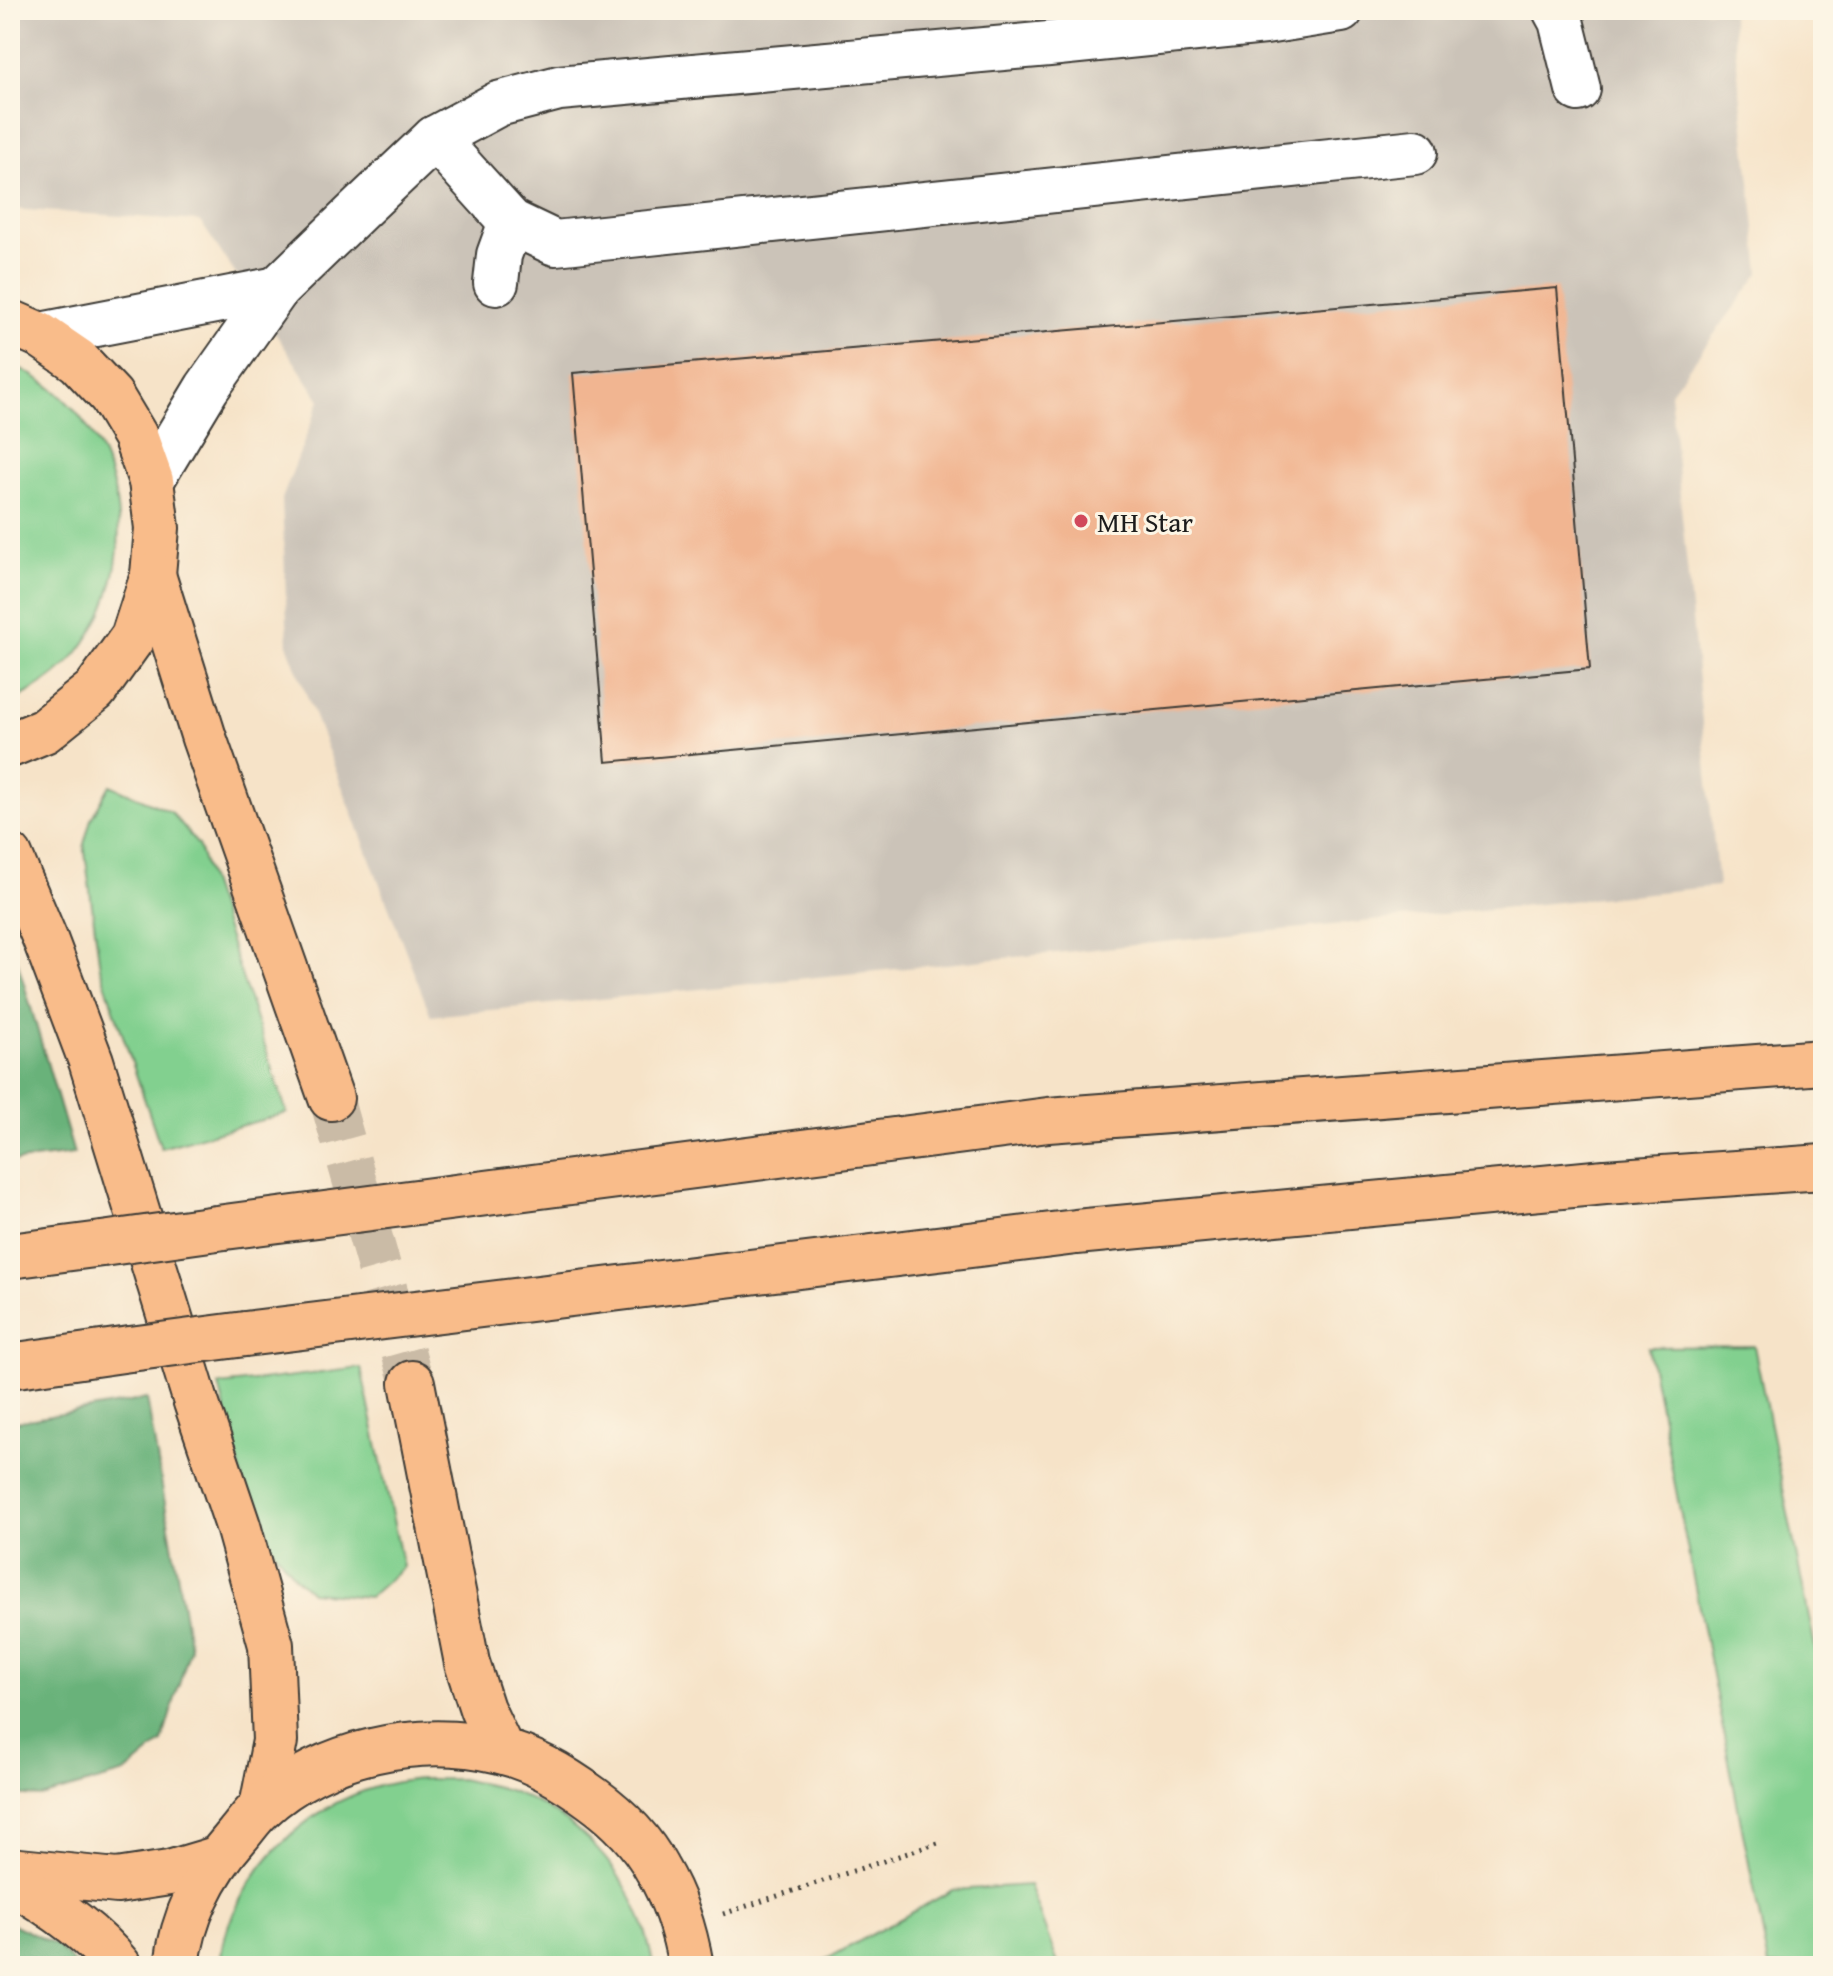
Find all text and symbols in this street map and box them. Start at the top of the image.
place label: MH Star [1097,501,1193,542]
marker: MH Star [1072,512,1090,530]

